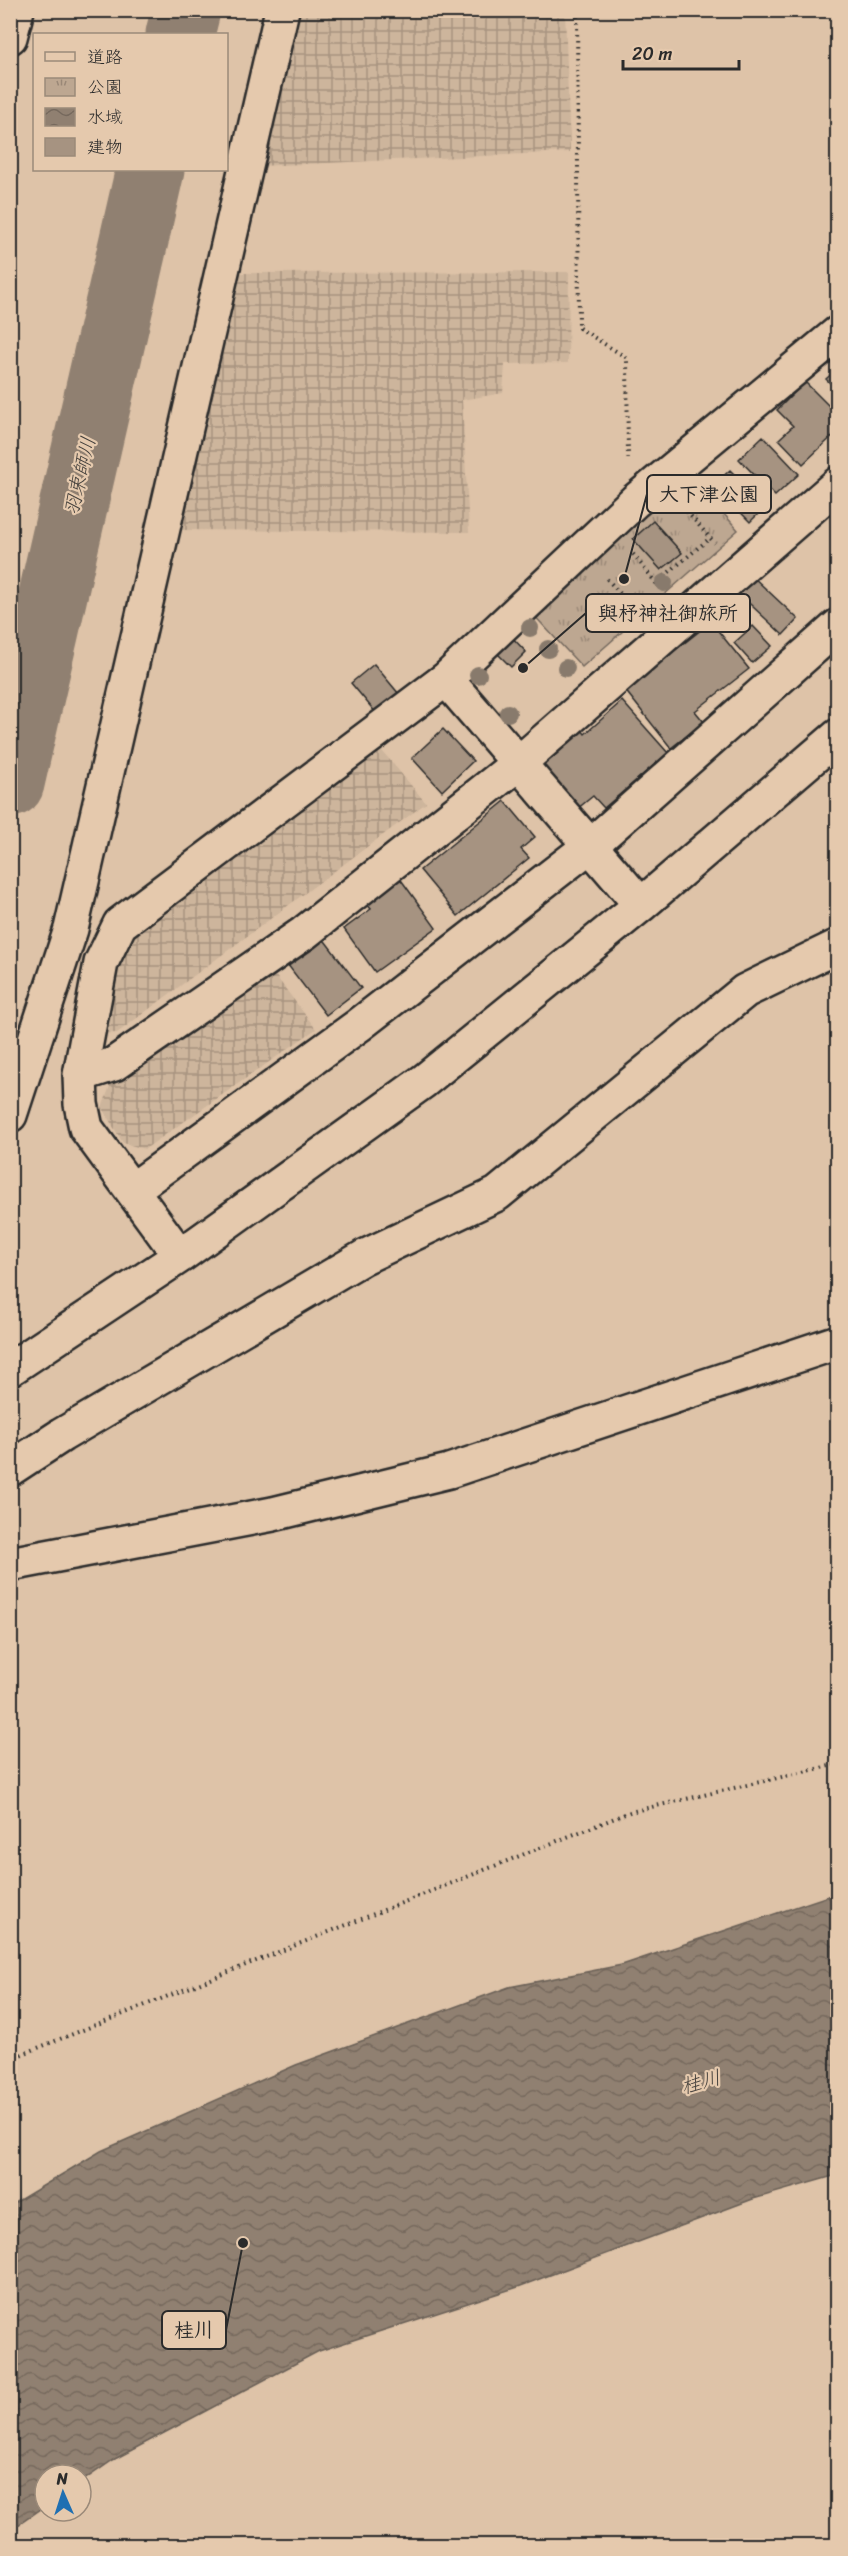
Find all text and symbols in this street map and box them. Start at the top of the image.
legend [33,33,228,171]
scale bar [623,33,738,71]
text: 20 m [632,38,672,70]
text: 道路 [87,41,123,73]
text: 公園 [87,71,123,103]
text: 水域 [87,101,123,133]
text: 建物 [87,131,123,163]
water label: 羽束師川 [54,433,106,519]
callout: 大下津公園 [647,475,771,513]
text: 大下津公園 [659,477,759,512]
callout: 與杼神社御旅所 [586,594,750,632]
text: 與杼神社御旅所 [598,596,738,631]
water label: 桂川 [677,2060,725,2104]
callout: 桂川 [162,2311,226,2349]
text: 桂川 [174,2313,214,2348]
north arrow [33,2463,93,2523]
text: N [55,2464,69,2493]

